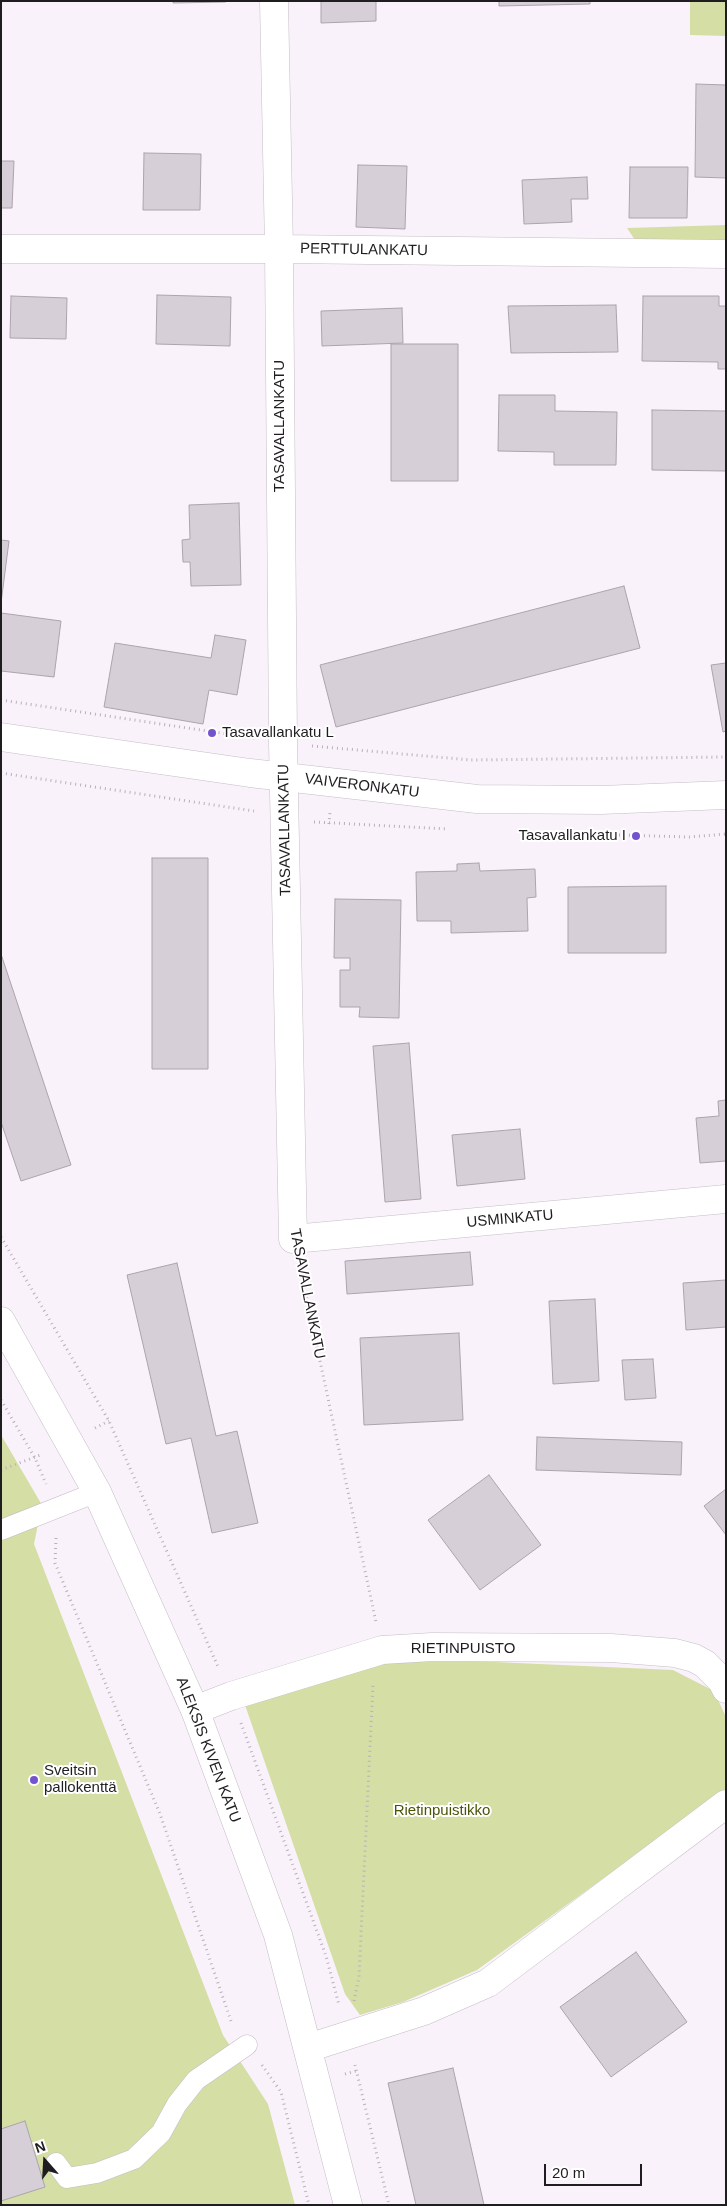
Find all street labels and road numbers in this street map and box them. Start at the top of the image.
street label: PERTTULANKATU [300,240,428,260]
street label: TASAVALLANKATU [271,360,289,492]
street label: TASAVALLANKATU [275,764,295,896]
street label: VAIVERONKATU [304,770,420,802]
street label: USMINKATU [466,1206,554,1232]
street label: TASAVALLANKATU [286,1227,328,1361]
street label: RIETINPUISTO [411,1640,515,1658]
street label: ALEKSIS KIVEN KATU [172,1675,244,1825]

